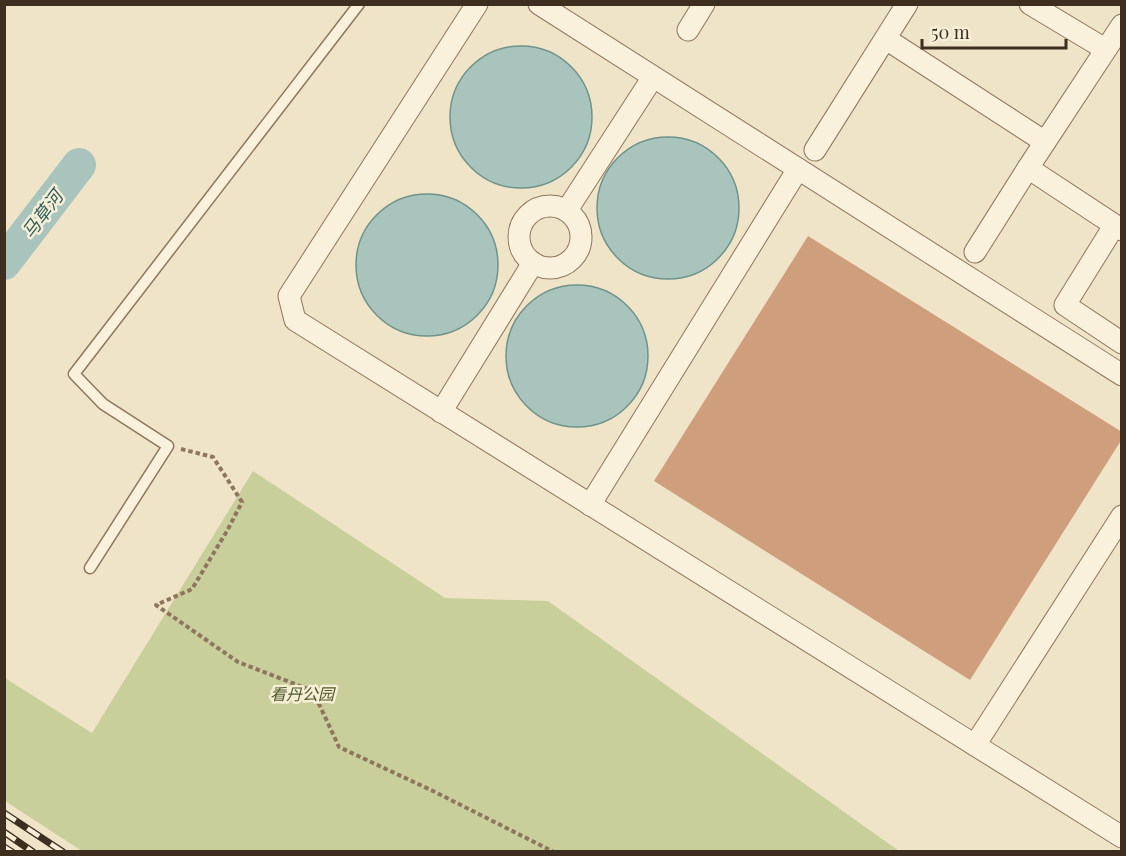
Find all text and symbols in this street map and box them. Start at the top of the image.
scale bar [922,12,1066,50]
text: 50 m [931,20,970,44]
water label: 马草河 [16,183,70,243]
park label: 看丹公园 [270,683,336,704]

